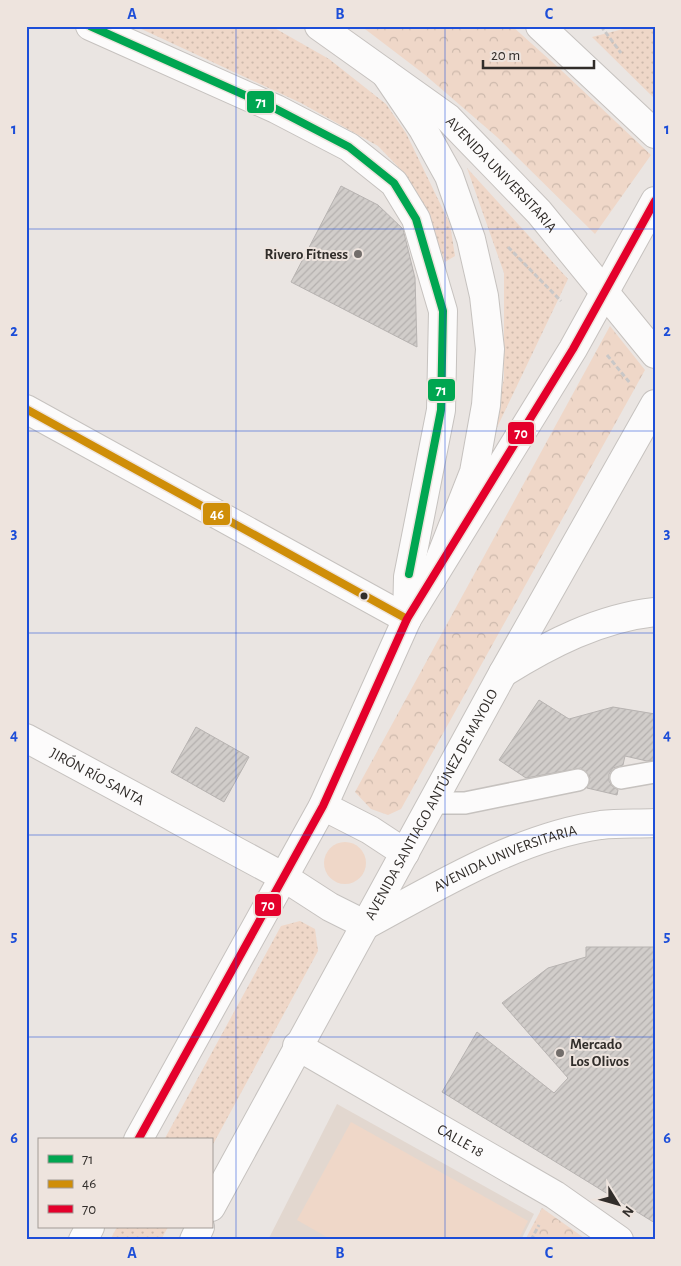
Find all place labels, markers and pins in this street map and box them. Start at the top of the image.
place label: Rivero Fitness [264,247,348,262]
marker: Rivero Fitness [352,248,364,260]
unlabelled marker [359,591,369,601]
place label: Mercado Los Olivos [570,1037,629,1069]
marker: Mercado Los Olivos [554,1047,566,1059]

